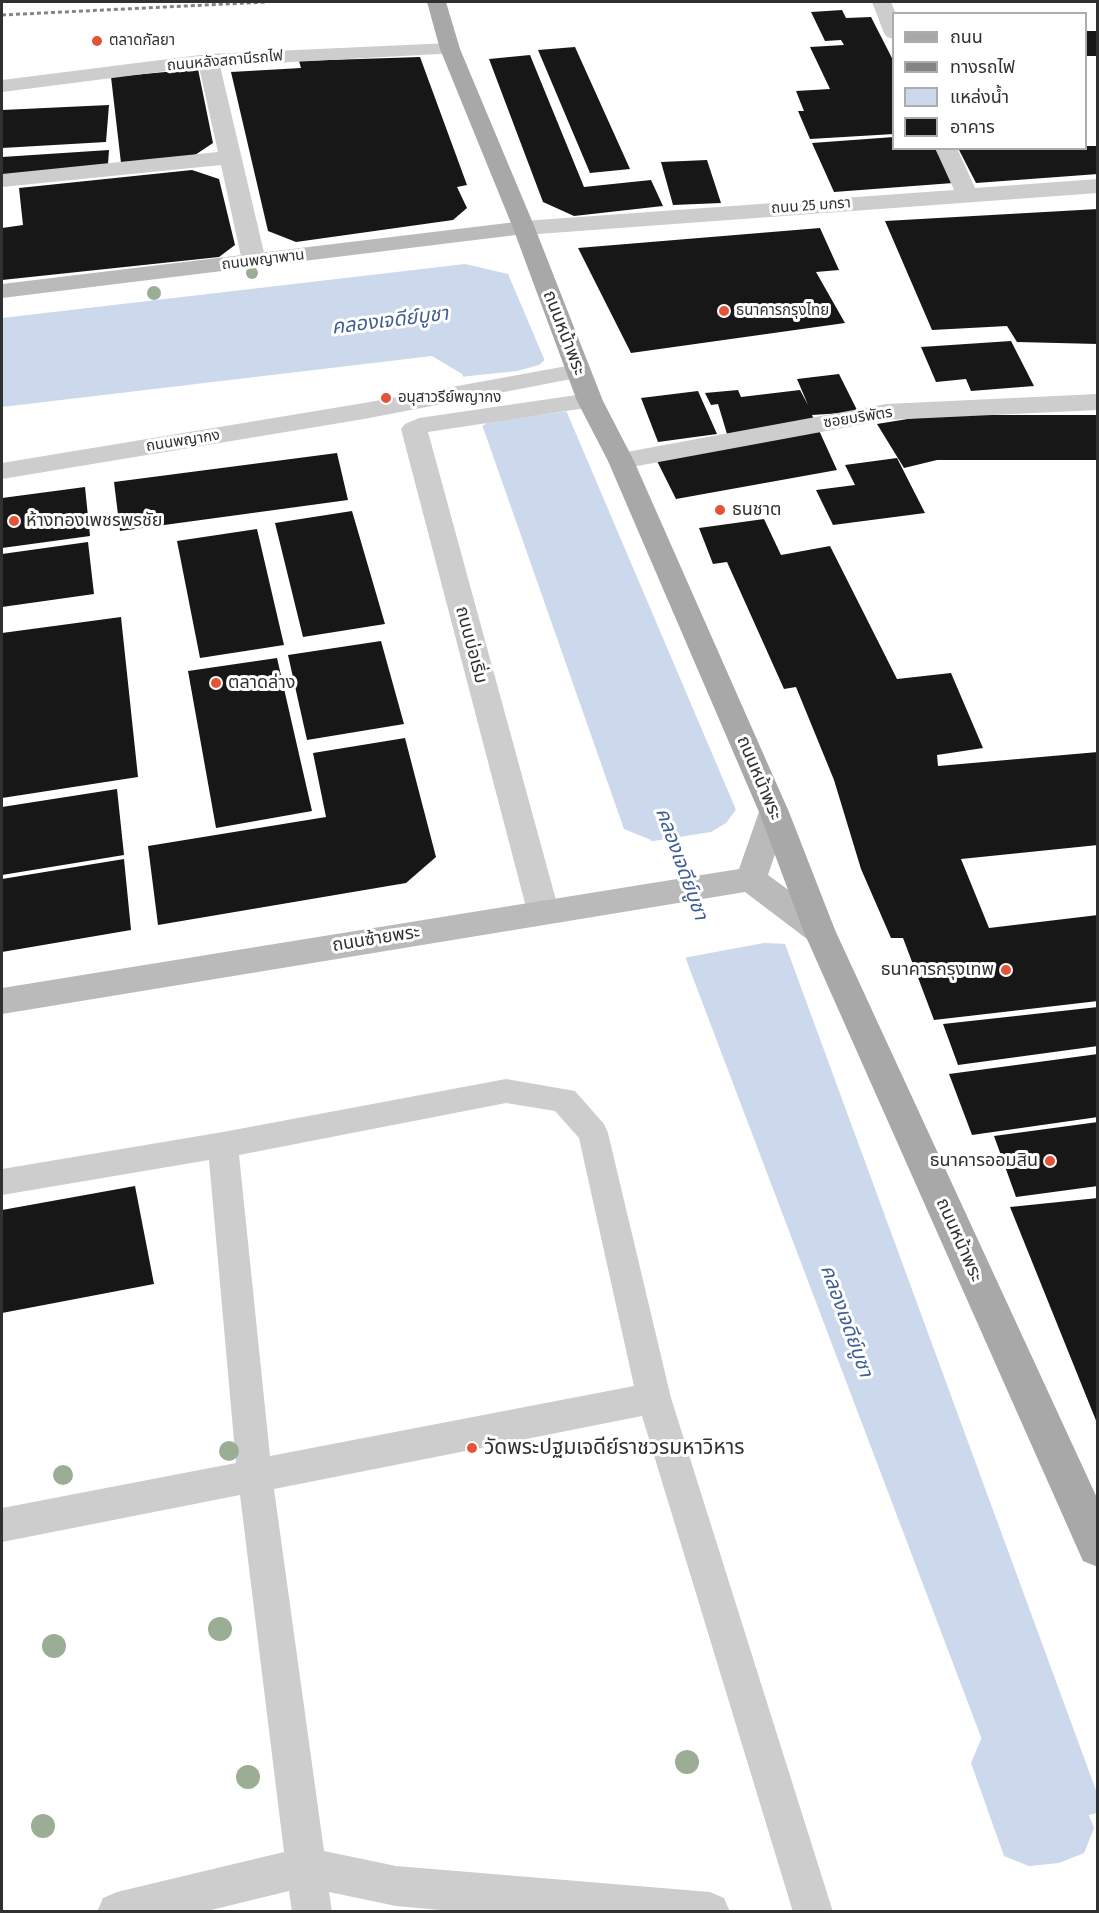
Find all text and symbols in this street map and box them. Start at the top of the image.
legend [892,12,1087,150]
text: ถนน [950,26,983,48]
place label: ตลาดกัลยา [109,32,175,50]
marker: ตลาดกัลยา [90,34,104,48]
street label: ถนนหลังสถานีรถไฟ [166,47,284,75]
text: ทางรถไฟ [950,56,1015,78]
text: แหล่งน้ำ [950,86,1009,108]
text: อาคาร [950,116,995,138]
street label: ถนน 25 มกรา [771,194,851,218]
street label: ถนนพญาพาน [221,246,305,274]
street label: ถนนหน้าพระ [538,287,590,379]
water label: คลองเจดีย์บูชา [330,302,450,340]
place label: ธนาคารกรุงไทย [736,302,829,320]
marker: ธนาคารกรุงไทย [717,304,731,318]
place label: อนุสาวรีย์พญากง [398,389,501,407]
marker: อนุสาวรีย์พญากง [379,391,393,405]
street label: ซอยบริพัตร [822,404,894,432]
street label: ถนนพญากง [145,426,221,456]
place label: ธนชาต [732,499,781,521]
marker: ธนชาต [713,503,727,517]
place label: ห้างทองเพชรพรชัย [26,510,163,532]
marker: ห้างทองเพชรพรชัย [7,514,21,528]
street label: ถนนบ่อเริ่ม [450,604,492,686]
place label: ตลาดล่าง [228,672,295,694]
marker: ตลาดล่าง [209,676,223,690]
street label: ถนนหน้าพระ [732,733,786,823]
water label: คลองเจดีย์บูชา [650,805,712,923]
street label: ถนนซ้ายพระ [331,921,421,957]
place label: ธนาคารกรุงเทพ [881,959,994,981]
marker: ธนาคารกรุงเทพ [999,963,1013,977]
place label: ธนาคารออมสิน [930,1150,1038,1172]
marker: ธนาคารออมสิน [1043,1154,1057,1168]
street label: ถนนหน้าพระ [931,1195,987,1285]
water label: คลองเจดีย์บูชา [815,1262,877,1380]
place label: วัดพระปฐมเจดีย์ราชวรมหาวิหาร [484,1435,745,1461]
marker: วัดพระปฐมเจดีย์ราชวรมหาวิหาร [465,1441,479,1455]

